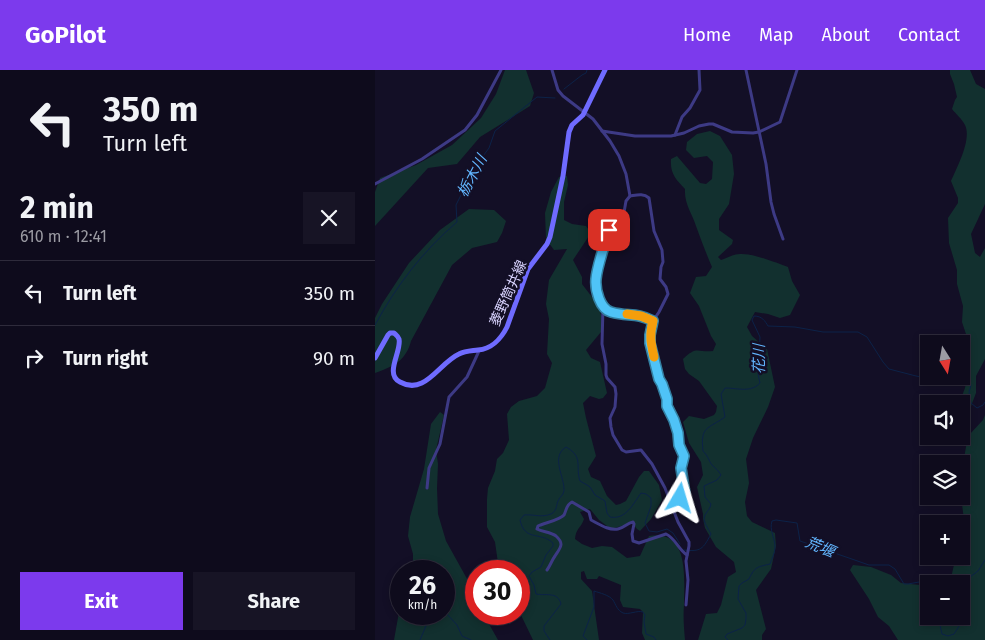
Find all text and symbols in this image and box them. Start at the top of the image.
text: GoPilot [25,21,106,49]
text: Home [683,24,731,46]
text: Map [759,24,793,46]
text: About [821,24,870,46]
text: Contact [898,24,960,46]
text: 350 m [103,88,198,130]
icon: left [20,90,85,155]
text: Turn left [103,130,187,157]
water label: 栃木川 [453,150,491,200]
text: 2 min [20,190,94,226]
button: close [303,192,355,244]
pin [588,209,630,251]
icon: arrive [595,216,623,244]
text: 610 m · 12:41 [20,227,107,246]
street label: 菱野筒井線 [486,258,530,329]
icon: left [20,279,48,307]
text: Turn left [63,282,137,305]
text: 350 m [304,282,355,305]
north arrow [920,335,970,385]
map controls [920,335,970,625]
water label: 花川 [750,342,768,374]
icon: right [20,344,48,372]
text: Turn right [63,347,148,370]
text: 90 m [313,347,355,370]
button: sound [920,395,970,445]
button: layers [920,455,970,505]
position arrow [653,471,705,523]
button: + [920,515,970,565]
water label: 荒堰 [803,533,840,562]
speed limit sign: 30 [465,560,530,625]
text: 26 [409,571,436,601]
button: Exit [20,572,183,630]
button: Share [193,572,355,630]
button: − [920,575,970,625]
text: km/h [408,598,437,612]

